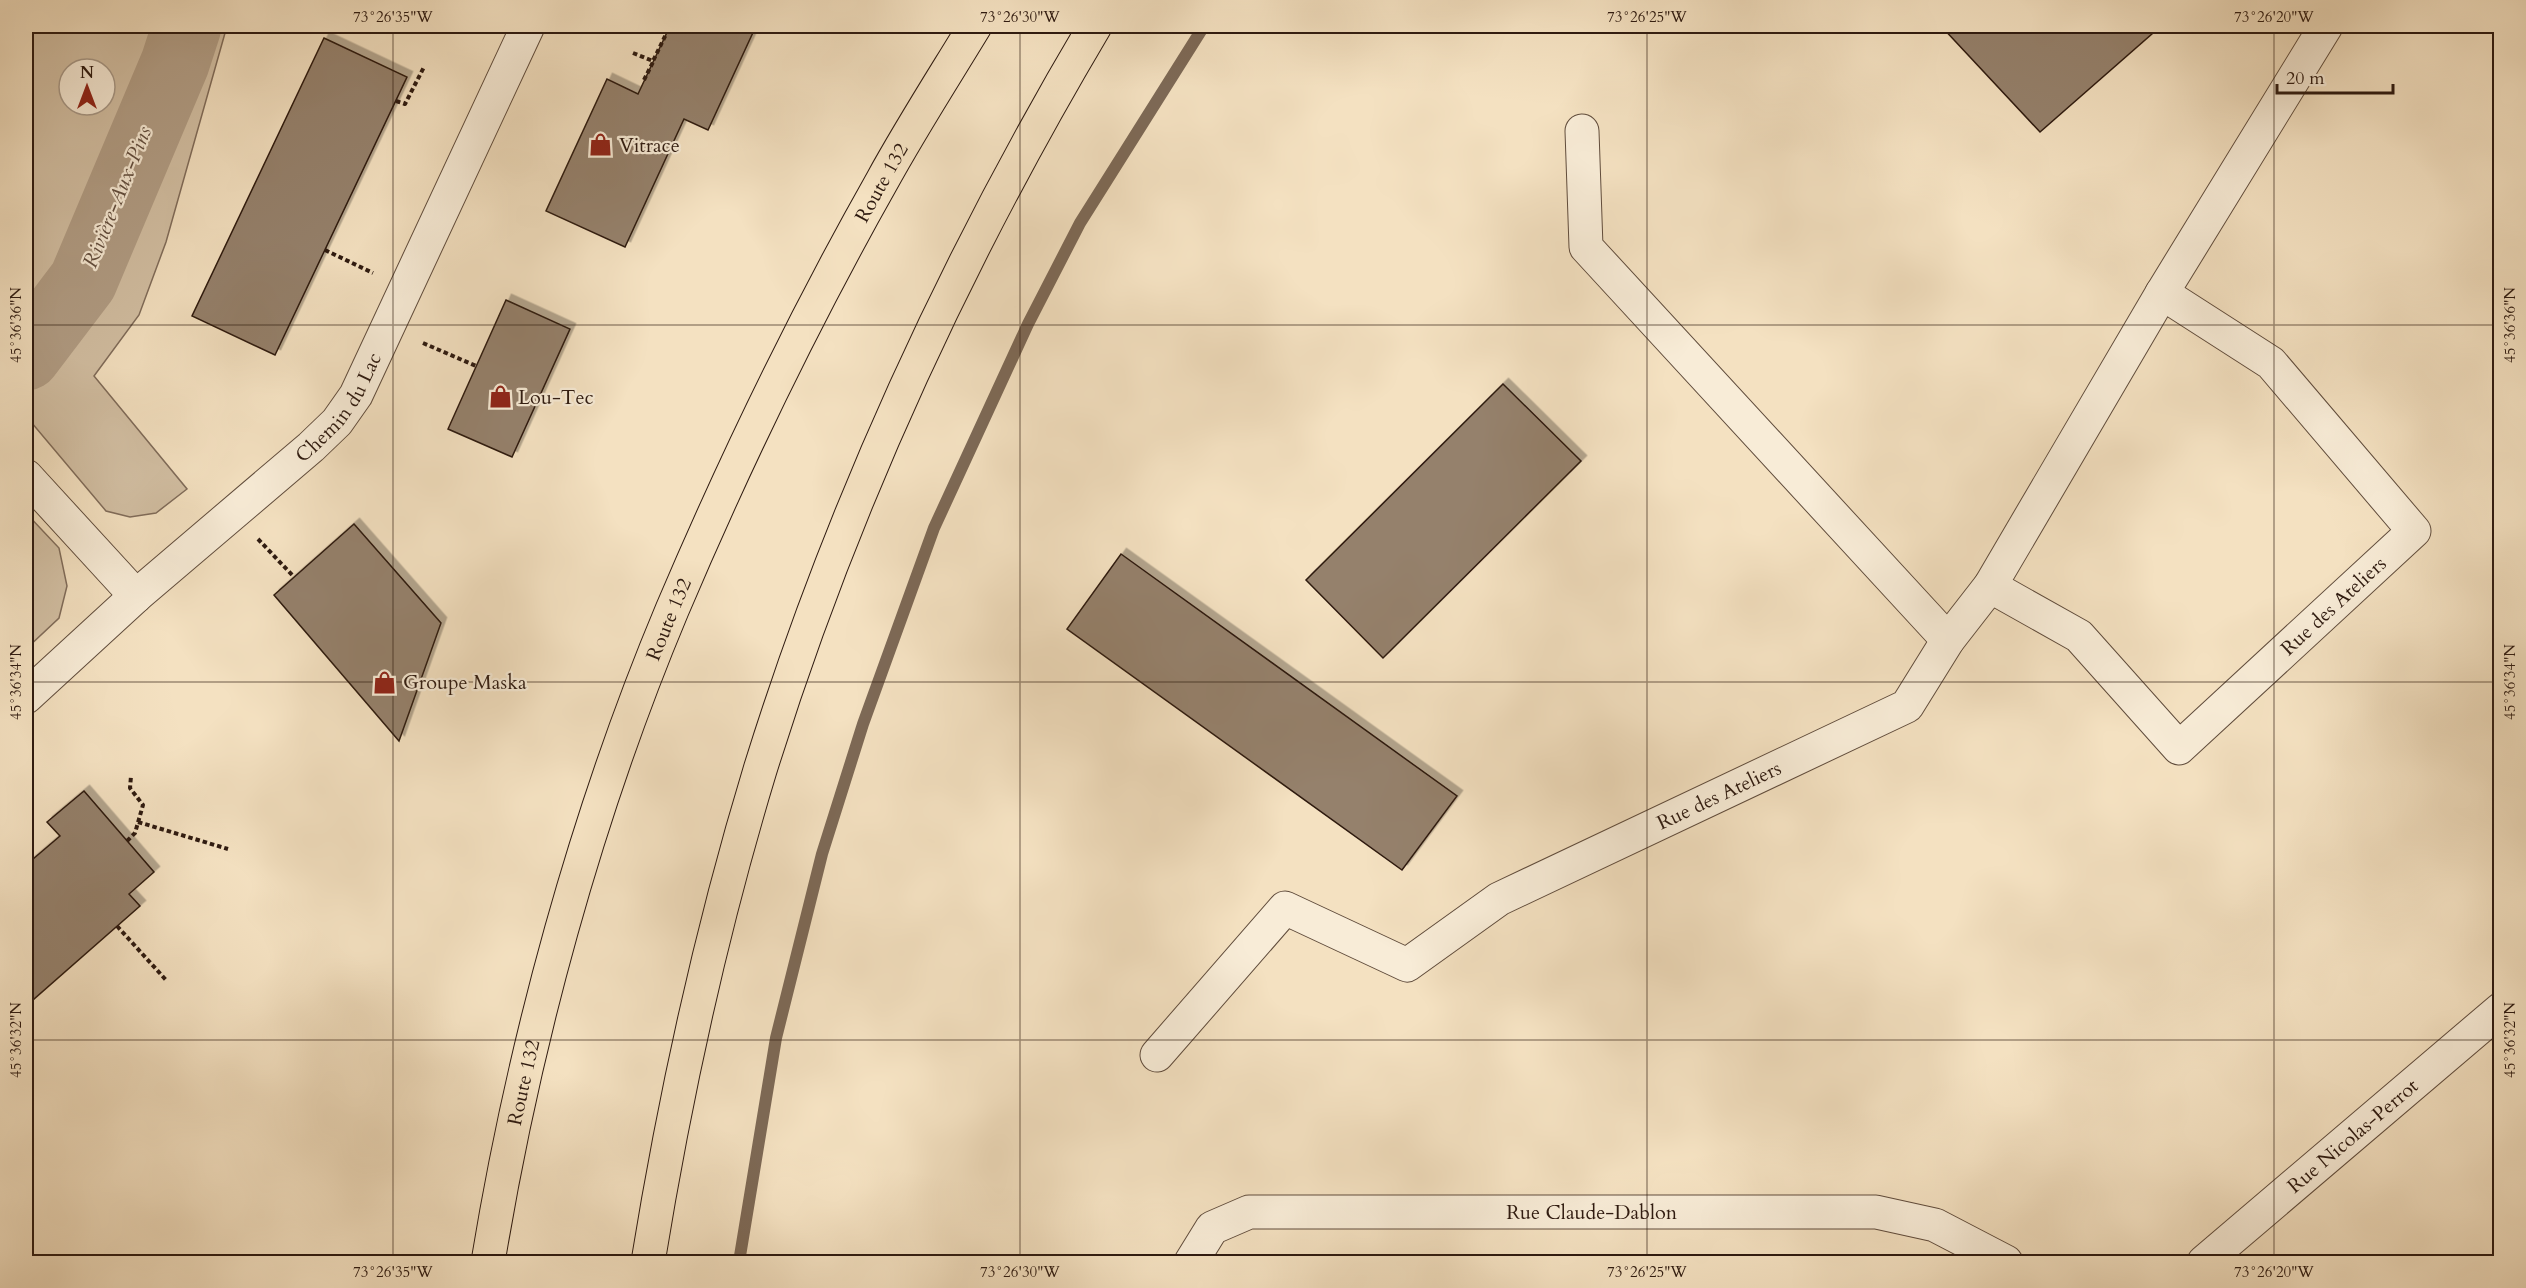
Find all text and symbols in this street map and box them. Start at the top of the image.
text: 73°26'35"W [353,7,433,27]
text: 73°26'30"W [980,7,1060,27]
text: 73°26'25"W [1607,7,1687,27]
text: 73°26'20"W [2234,7,2314,27]
north arrow [57,57,117,117]
scale bar [2277,57,2392,95]
text: N [80,62,94,84]
text: 20 m [2286,66,2325,91]
water label: Rivière-Aux-Pins [76,122,159,272]
shop icon: Vitrace [588,132,614,158]
place label: Vitrace [619,132,680,159]
street label: Route 132 [849,138,915,227]
text: 45°36'36"N [6,287,26,363]
text: 45°36'36"N [2500,287,2520,363]
street label: Chemin du Lac [290,348,388,469]
shop icon: Lou-Tec [487,384,513,410]
place label: Lou-Tec [518,384,594,411]
street label: Rue des Ateliers [2275,550,2392,662]
street label: Route 132 [640,574,698,665]
text: 45°36'34"N [6,644,26,720]
text: 45°36'34"N [2500,644,2520,720]
shop icon: Groupe Maska [372,669,398,695]
place label: Groupe Maska [403,669,527,696]
street label: Rue des Ateliers [1652,754,1786,836]
text: 45°36'32"N [6,1002,26,1078]
text: 45°36'32"N [2500,1002,2520,1078]
street label: Route 132 [501,1037,546,1128]
street label: Rue Nicolas-Perrot [2282,1072,2424,1199]
street label: Rue Claude-Dablon [1506,1199,1678,1226]
text: 73°26'35"W [353,1262,433,1282]
text: 73°26'30"W [980,1262,1060,1282]
text: 73°26'25"W [1607,1262,1687,1282]
text: 73°26'20"W [2234,1262,2314,1282]

